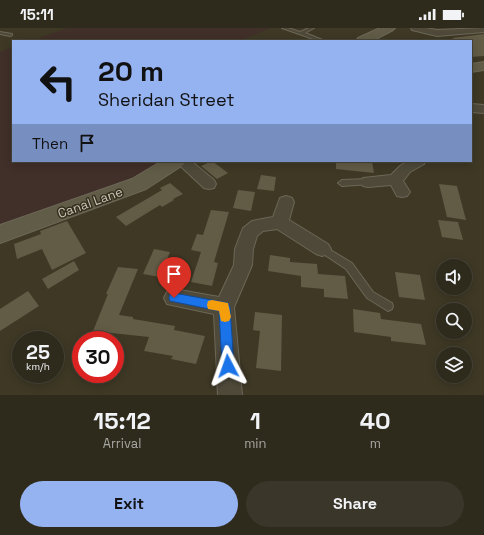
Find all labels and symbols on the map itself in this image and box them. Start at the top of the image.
street label: Canal Lane [55,183,125,222]
pin [157,257,191,298]
speed limit sign: 30 [72,331,124,383]
position arrow [207,345,249,387]

